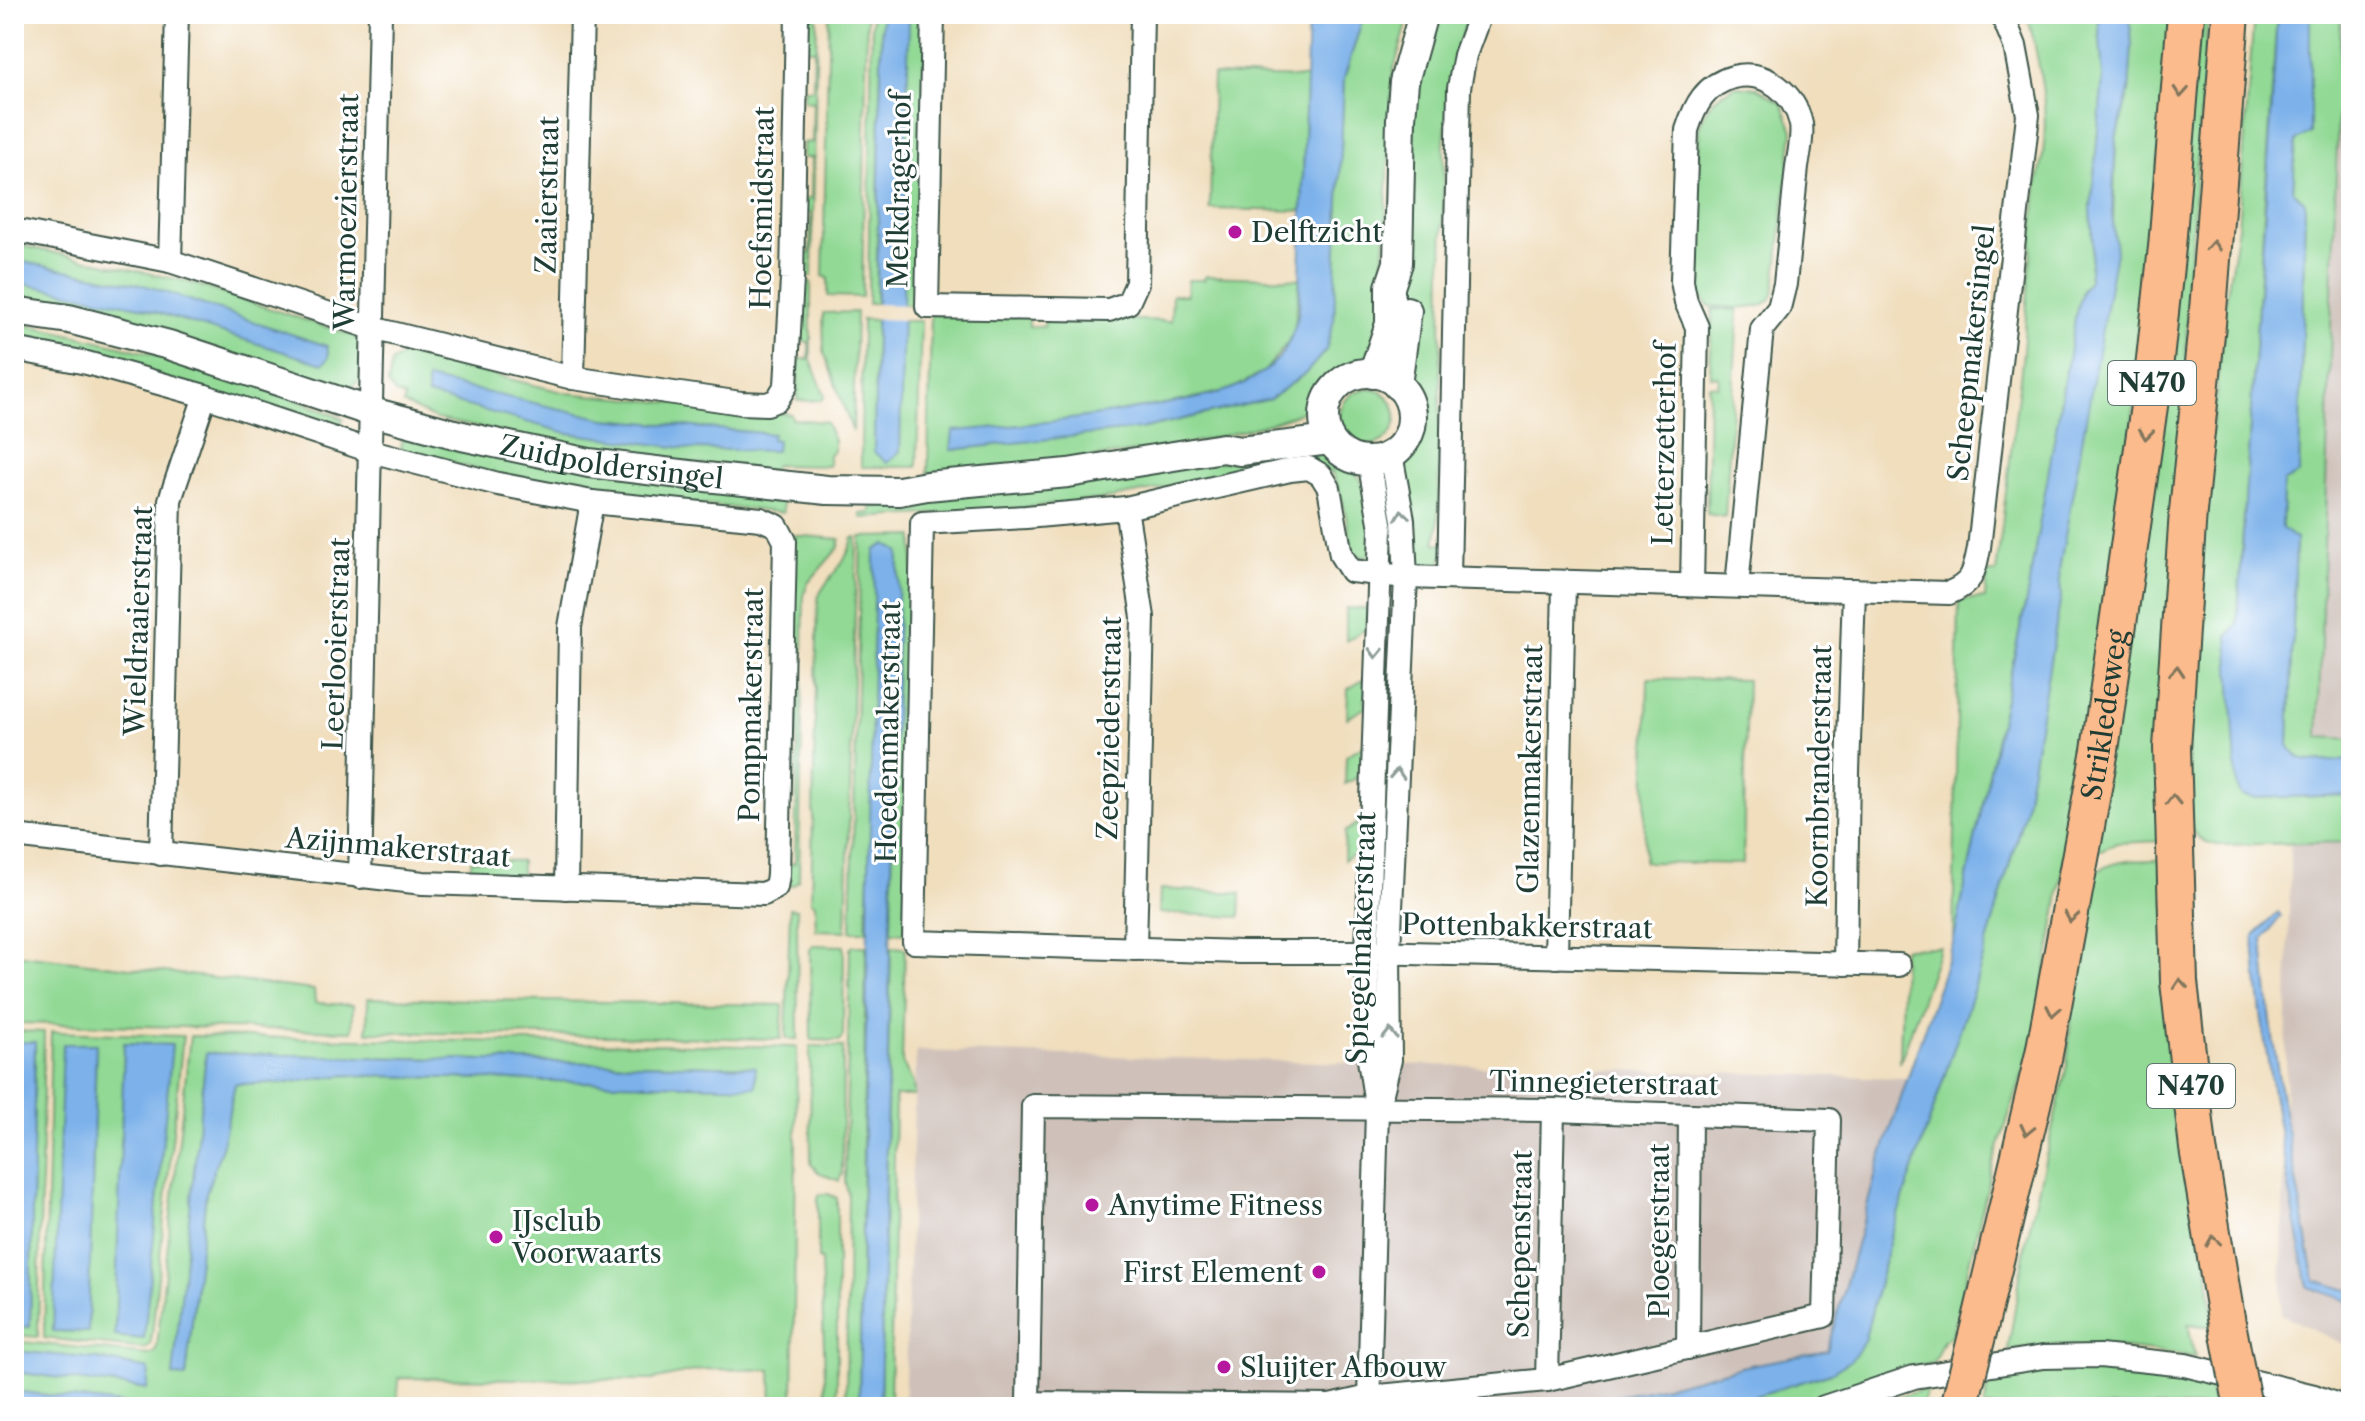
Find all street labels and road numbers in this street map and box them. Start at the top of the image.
street label: Melkdragerhof [880,88,918,289]
street label: Warmoezierstraat [327,93,365,332]
street label: Hoefsmidstraat [743,106,781,310]
street label: Zaaierstraat [529,116,565,274]
street label: Scheepmakersingel [1941,223,2001,483]
street label: Letterzetterhof [1645,339,1683,546]
road number: N470 [2108,361,2196,405]
street label: Zuidpoldersingel [497,428,725,496]
street label: Wieldraaierstraat [117,505,159,738]
street label: Leerlooierstraat [315,537,357,751]
street label: Pompmakerstraat [732,587,770,823]
street label: Hoedenmakerstraat [869,600,907,864]
street label: Zeepziederstraat [1090,616,1128,840]
street label: Strikledeweg [2074,627,2134,803]
street label: Glazenmakerstraat [1511,644,1549,894]
street label: Koornbranderstraat [1800,644,1838,908]
street label: Spiegelmakerstraat [1340,811,1382,1065]
street label: Azijnmakerstraat [283,820,512,874]
street label: Pottenbakkerstraat [1401,907,1653,945]
street label: Tinnegieterstraat [1489,1064,1719,1102]
road number: N470 [2147,1064,2235,1108]
street label: Ploegerstraat [1642,1144,1676,1318]
street label: Schepenstraat [1501,1150,1539,1338]

